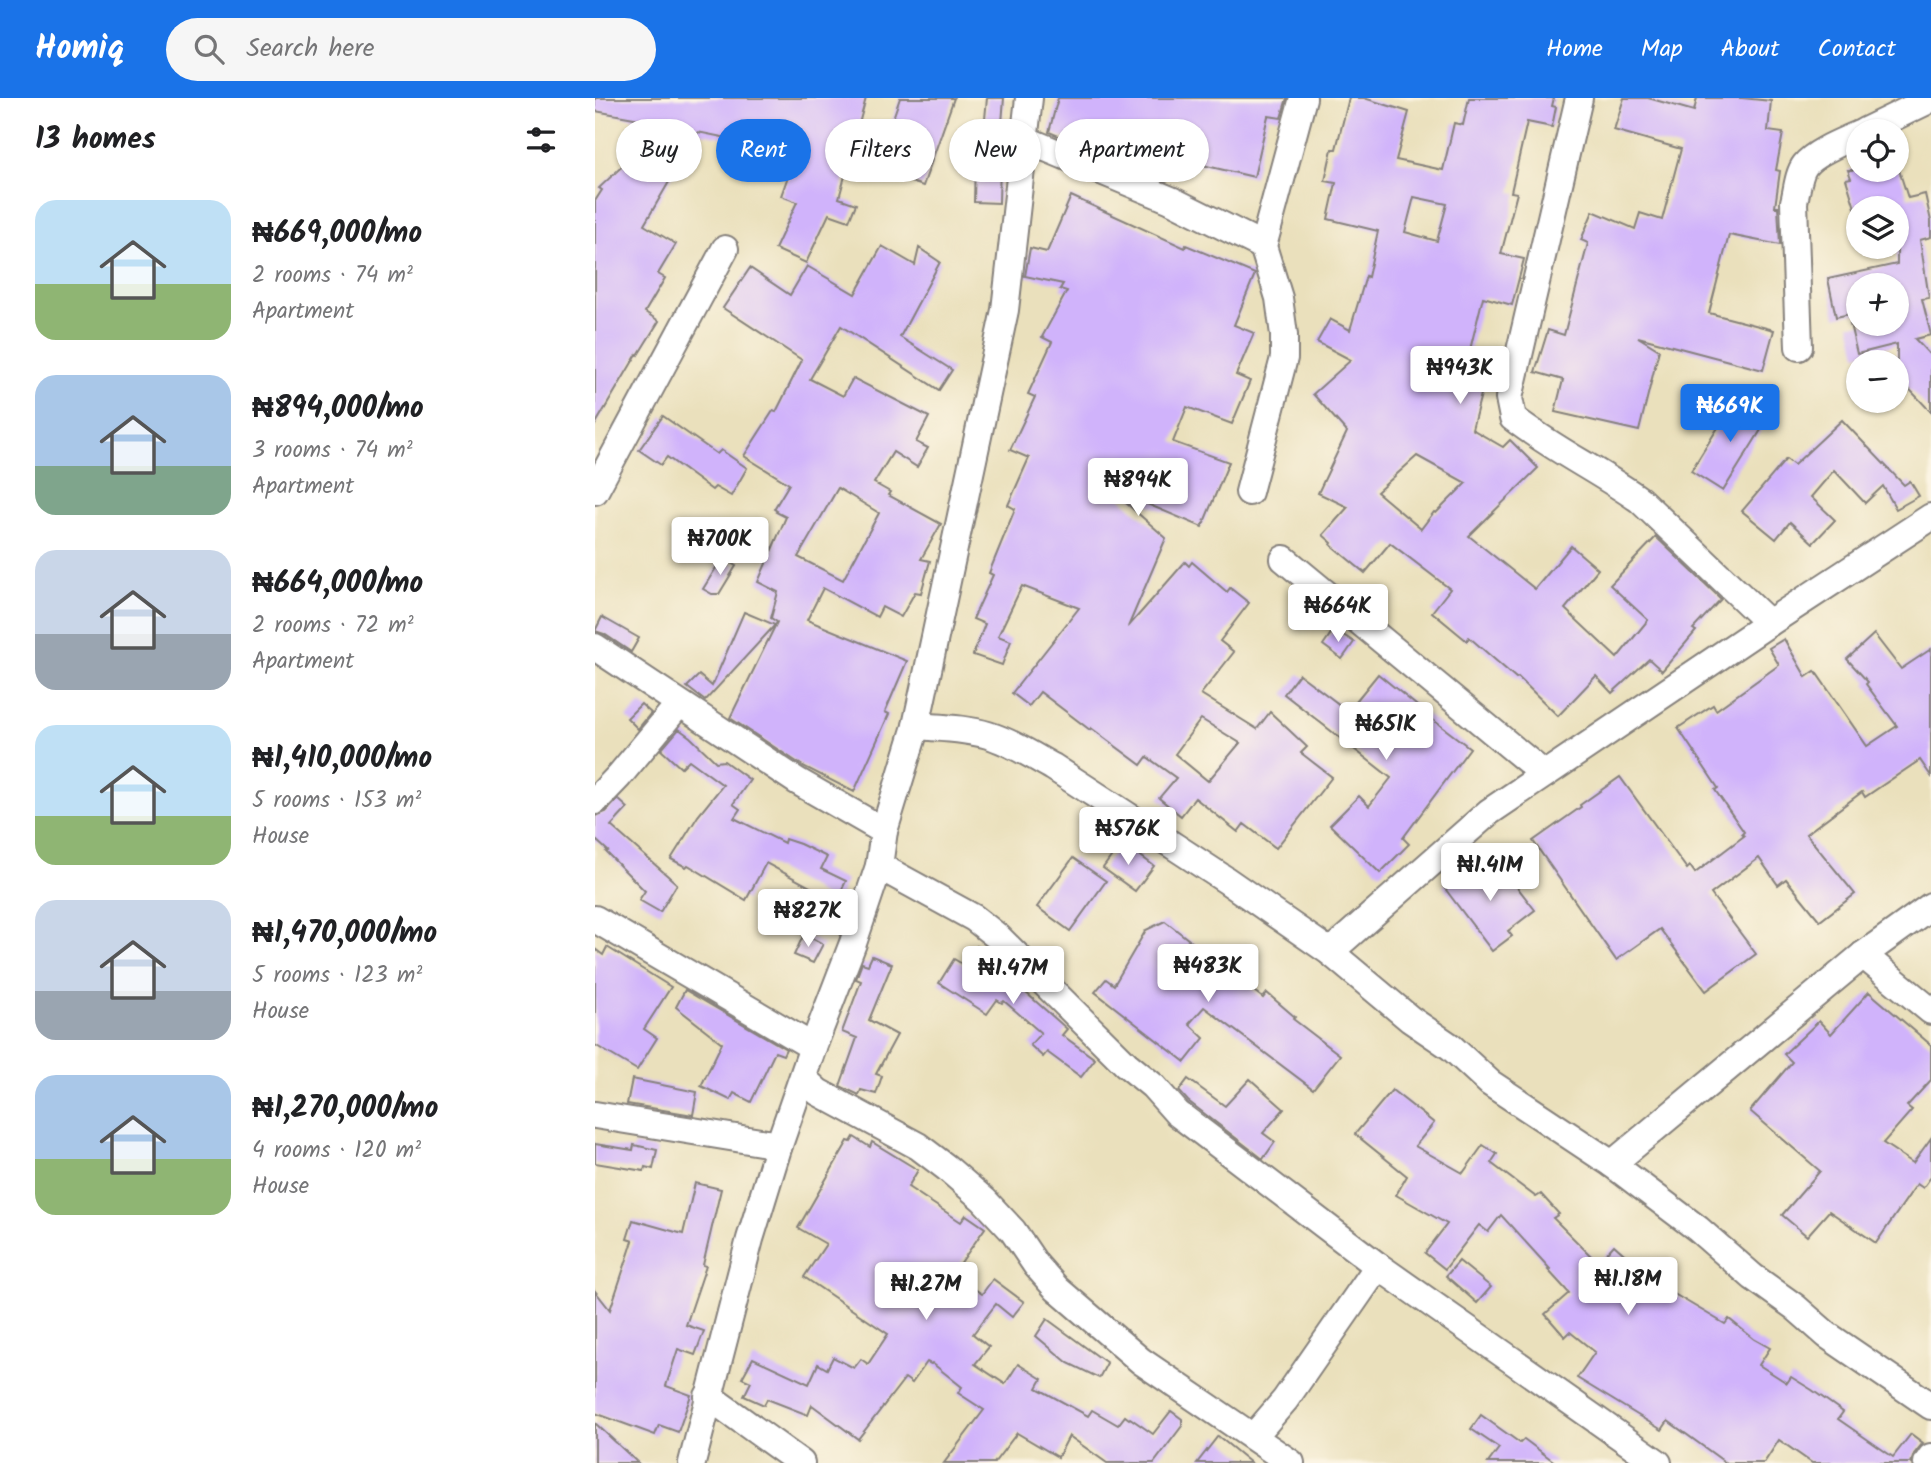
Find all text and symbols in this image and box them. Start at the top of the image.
search box [166,18,656,81]
text: Homiq [35,23,124,76]
text: Search here [246,28,374,70]
icon: search [190,30,228,68]
text: Home [1546,30,1603,69]
text: Map [1641,30,1683,69]
text: About [1721,30,1779,69]
text: Contact [1817,30,1896,69]
text: 13 homes [35,116,156,164]
chip: Buy [616,119,702,182]
chip: Rent [716,119,811,182]
chip: Filters [825,119,935,182]
chip: New [949,119,1041,182]
chip: Apartment [1055,119,1209,182]
map controls [1846,119,1909,413]
button: locate [1846,119,1909,182]
icon: filters [522,121,560,159]
button: layers [1846,196,1909,259]
text: ₦669,000/mo [252,210,422,258]
icon: home [91,228,175,312]
text: 2 rooms · 74 m² [252,258,413,294]
button: + [1846,273,1909,336]
text: Apartment [252,294,354,330]
pin: ₦943K [1411,346,1509,406]
button: − [1846,350,1909,413]
text: ₦943K [1426,351,1494,387]
pin: ₦669K [1681,384,1779,444]
text: ₦894,000/mo [252,385,424,433]
text: ₦669K [1696,389,1764,425]
icon: home [91,403,175,487]
text: 3 rooms · 74 m² [252,433,413,469]
pin: ₦894K [1089,458,1187,518]
text: ₦894K [1104,463,1172,499]
text: Apartment [252,469,354,505]
pin: ₦700K [671,518,769,577]
text: ₦700K [688,522,752,558]
text: ₦664,000/mo [252,560,423,608]
icon: home [91,578,175,662]
pin: ₦664K [1289,584,1387,644]
text: ₦664K [1304,589,1372,625]
text: 2 rooms · 72 m² [252,608,414,644]
text: Apartment [252,644,354,680]
pin: ₦651K [1337,702,1435,762]
text: ₦651K [1355,707,1417,743]
text: ₦1,410,000/mo [252,735,432,783]
icon: home [91,753,175,837]
text: 5 rooms · 153 m² [252,783,421,819]
pin: ₦576K [1079,808,1177,867]
text: ₦576K [1095,812,1161,848]
text: House [252,819,309,855]
pin: ₦1.41M [1433,844,1547,903]
text: ₦1.41M [1457,848,1523,884]
pin: ₦827K [759,890,857,949]
text: ₦827K [774,894,842,930]
text: ₦1,470,000/mo [252,910,437,958]
icon: home [91,928,175,1012]
pin: ₦483K [1159,944,1257,1004]
pin: ₦1.47M [956,946,1070,1006]
text: ₦483K [1173,949,1243,985]
text: ₦1.47M [978,951,1048,987]
text: 5 rooms · 123 m² [252,958,422,994]
text: House [252,994,309,1030]
text: ₦1,270,000/mo [252,1085,438,1133]
icon: home [91,1103,175,1187]
text: 4 rooms · 120 m² [252,1133,421,1169]
text: House [252,1169,309,1205]
pin: ₦1.18M [1571,1258,1685,1317]
pin: ₦1.27M [869,1262,983,1322]
text: ₦1.18M [1595,1262,1661,1298]
text: ₦1.27M [891,1267,961,1303]

